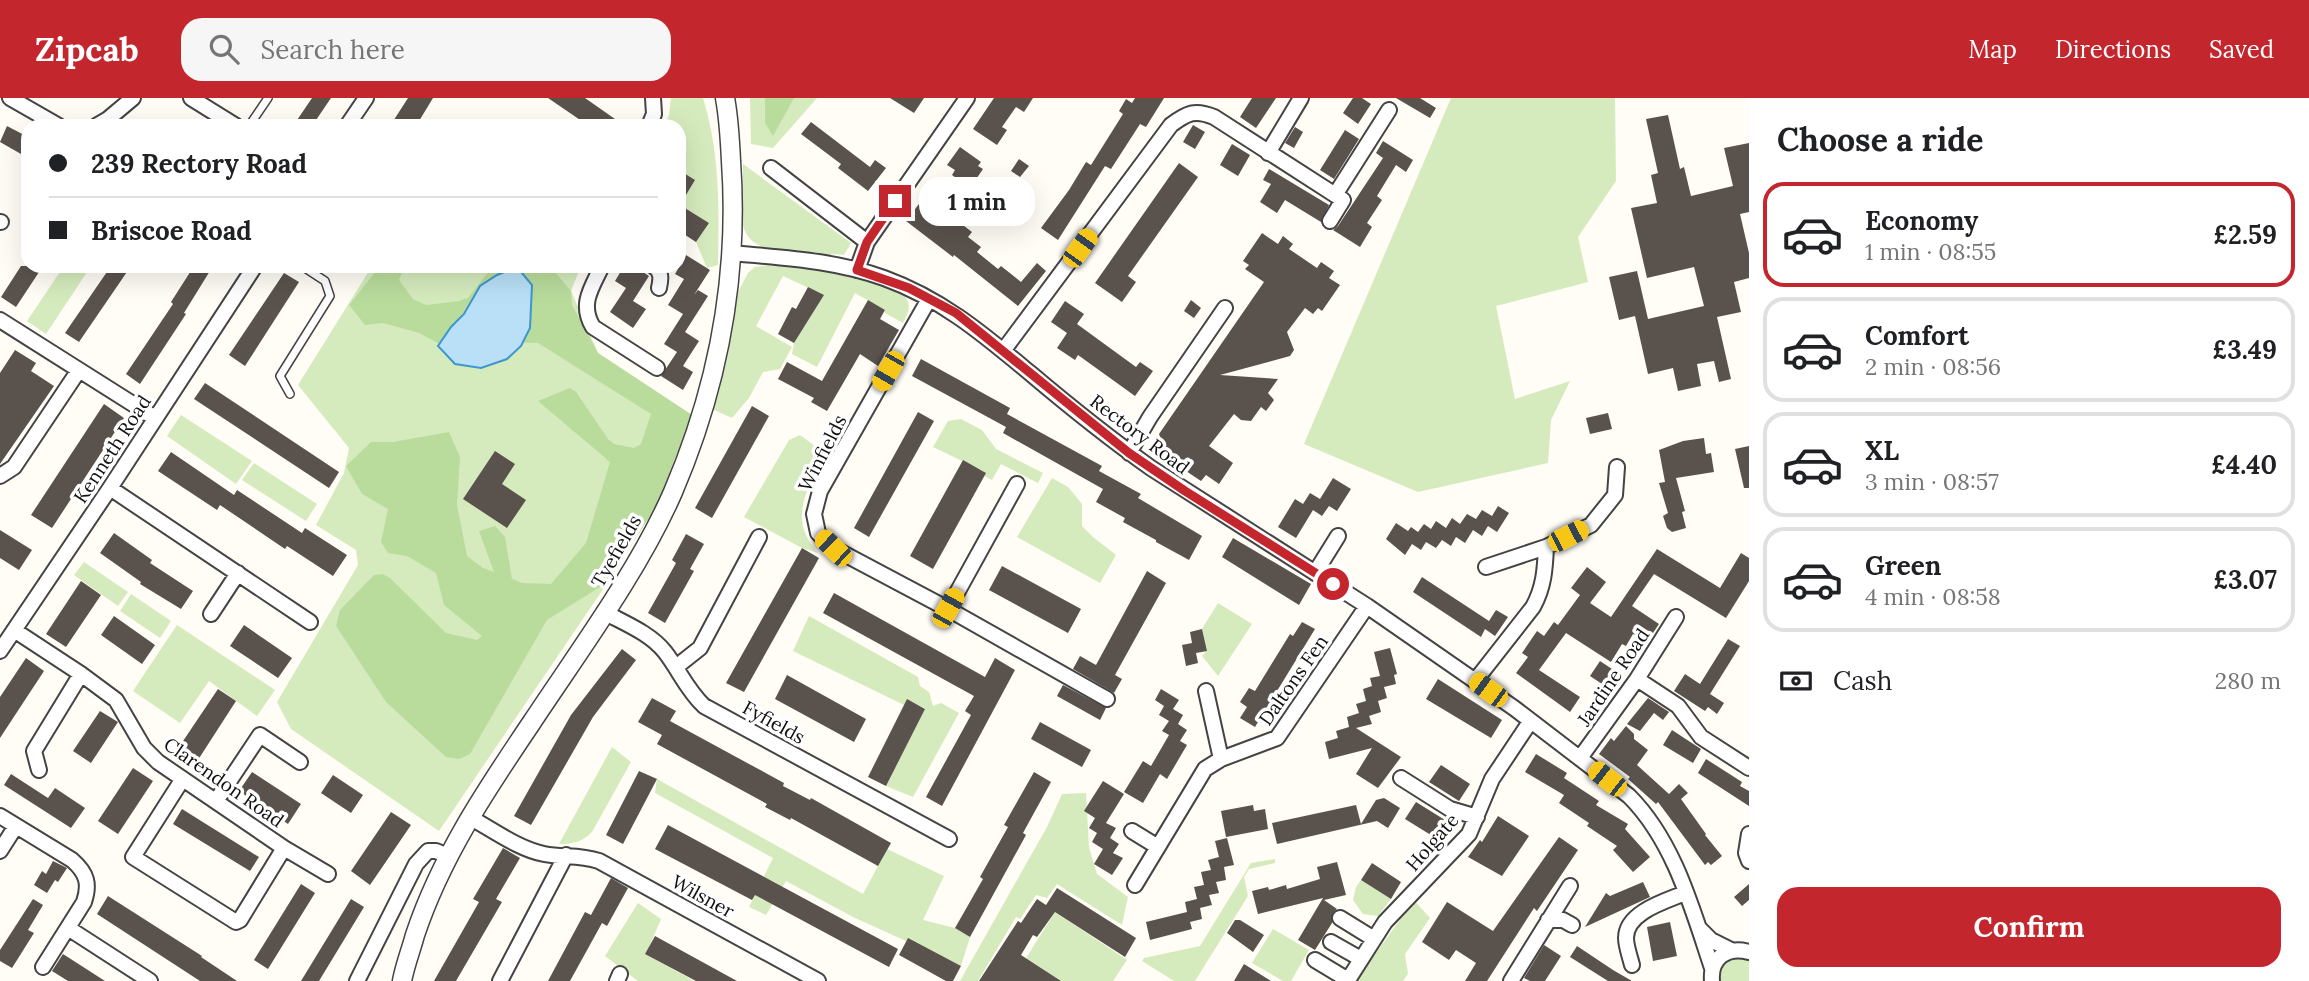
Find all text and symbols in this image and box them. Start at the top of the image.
search box [181,18,671,81]
text: Zipcab [35,28,139,70]
icon: search [205,30,243,68]
text: Search here [261,33,405,66]
text: Map [1968,34,2017,65]
text: Directions [2055,34,2171,65]
text: Saved [2209,34,2274,65]
text: Choose a ride [1777,119,1984,160]
text: 239 Rectory Road [91,147,307,180]
callout: 1 min [920,176,1035,226]
route end [879,185,911,217]
text: 1 min [948,187,1006,216]
icon: car [1781,203,1844,266]
text: Economy [1865,204,1978,237]
text: Briscoe Road [91,214,252,247]
text: £2.59 [2213,218,2277,251]
car [1060,225,1101,271]
text: 1 min · 08:55 [1865,237,1996,266]
icon: car [1781,318,1844,381]
text: Comfort [1865,319,1969,352]
text: £3.49 [2212,333,2277,366]
car [869,348,908,394]
text: 2 min · 08:56 [1865,352,2001,381]
street label: Rectory Road [1086,389,1194,479]
street label: Kenneth Road [68,390,156,508]
street label: Winfields [792,410,852,495]
icon: car [1781,433,1844,496]
text: XL [1865,434,1899,467]
text: £4.40 [2211,448,2277,481]
text: 3 min · 08:57 [1865,467,1999,496]
street label: Tyefields [586,510,646,592]
car [1545,517,1592,555]
car [811,526,856,570]
icon: car [1781,548,1844,611]
text: Green [1865,549,1941,582]
text: £3.07 [2213,563,2277,596]
route start [1317,568,1349,600]
text: 4 min · 08:58 [1865,582,2001,611]
car [929,585,968,631]
street label: Jardine Road [1571,624,1654,731]
street label: Daltons Fen [1253,630,1333,730]
icon: cash [1777,662,1815,700]
text: Cash [1833,664,1892,697]
text: 280 m [2215,666,2281,695]
car [1465,669,1512,711]
street label: Fyfields [738,695,810,749]
street label: Clarendon Road [159,732,289,832]
car [1584,758,1631,800]
street label: Holgate [1400,808,1464,876]
street label: Wilsner [667,869,739,923]
button: Confirm [1777,887,2281,967]

